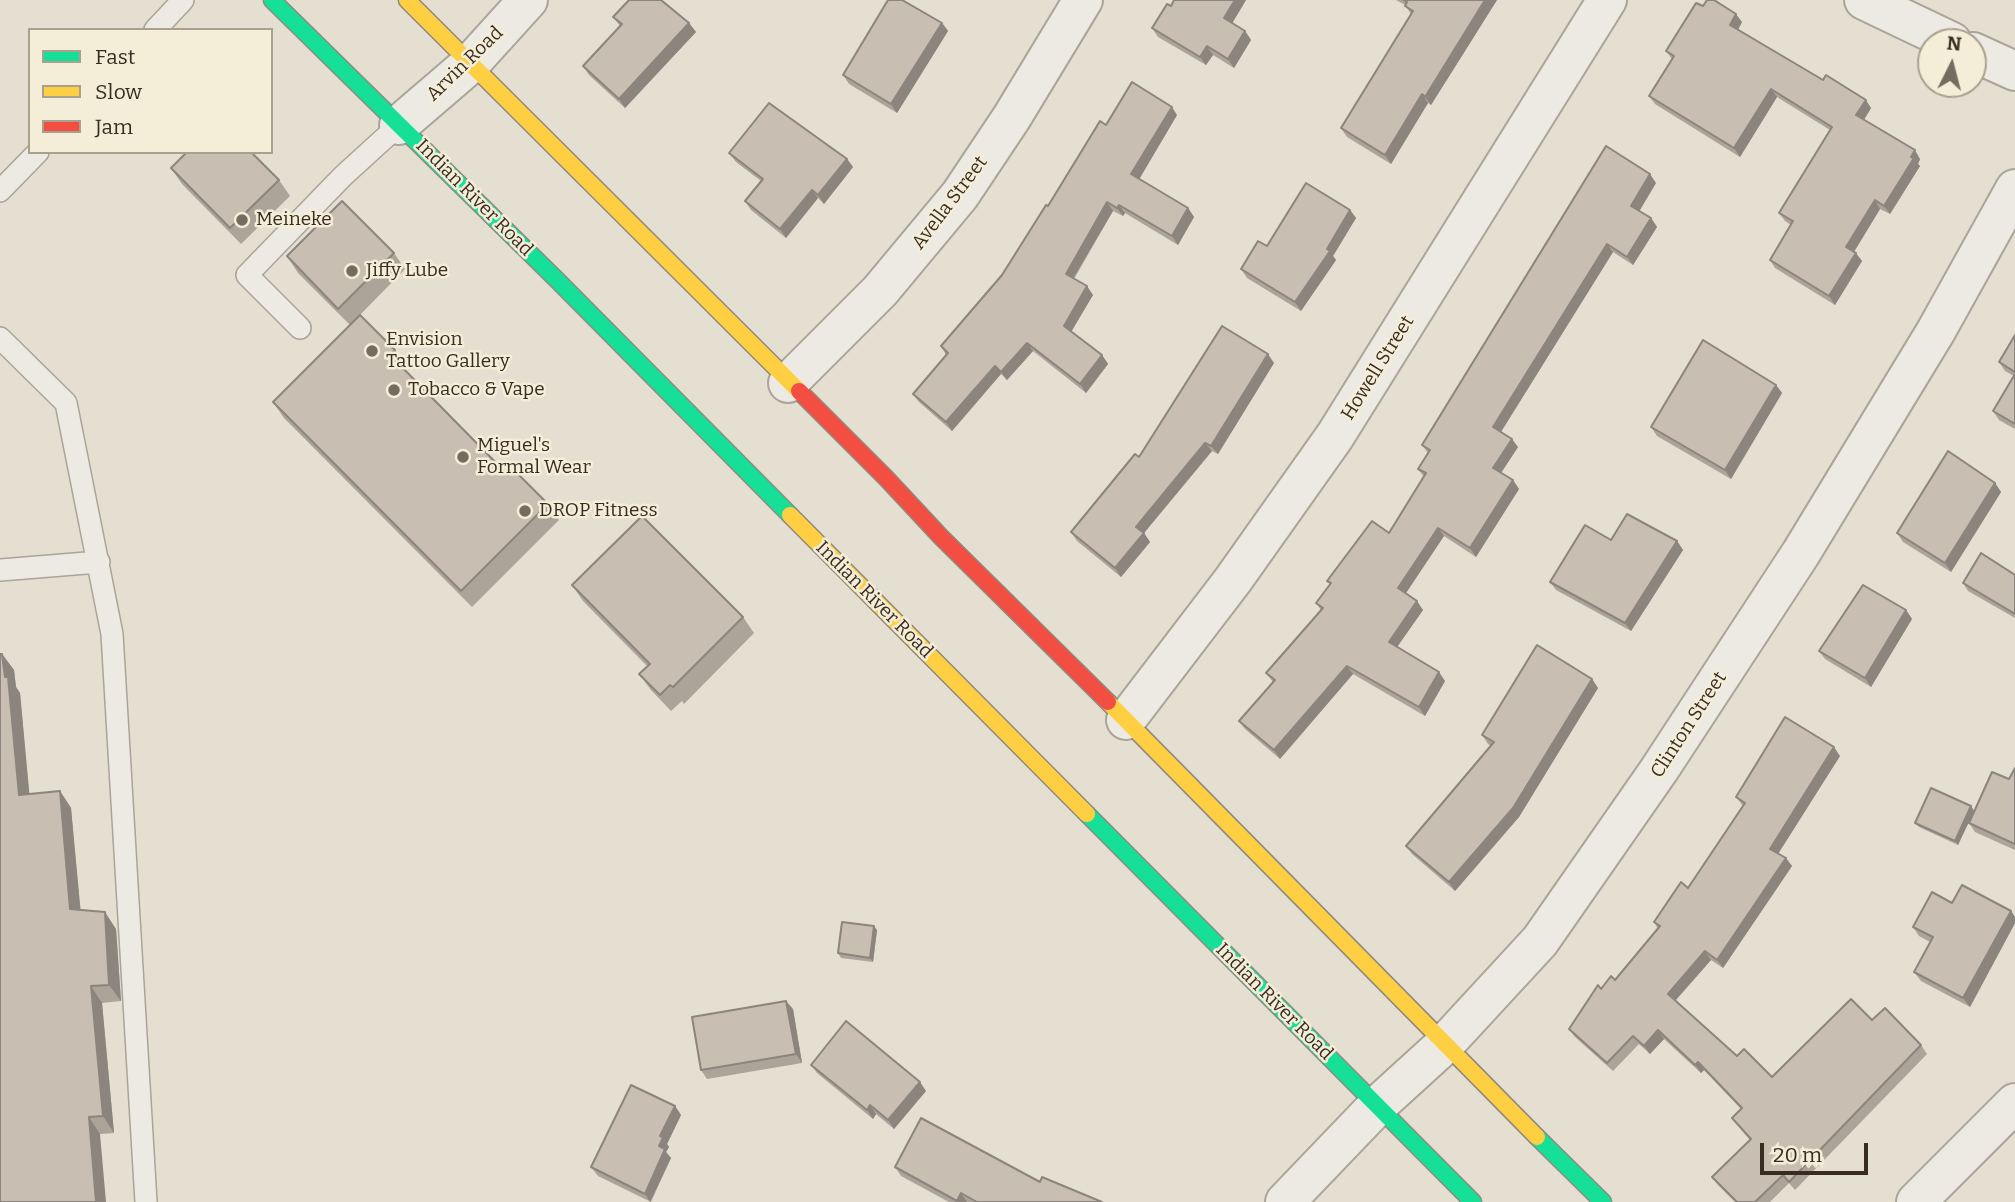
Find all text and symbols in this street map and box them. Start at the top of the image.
street label: Arvin Road [422,22,508,106]
legend [28,28,273,154]
north arrow [1917,28,1987,98]
text: N [1946,31,1963,56]
text: Fast [95,44,135,70]
text: Slow [95,79,142,105]
text: Jam [95,114,133,140]
street label: Indian River Road [411,135,537,261]
street label: Avella Street [907,152,993,254]
place label: Meineke [256,209,332,231]
marker: Meineke [234,212,250,228]
place label: Jiffy Lube [366,260,448,282]
marker: Jiffy Lube [344,263,360,279]
street label: Howell Street [1337,312,1419,424]
place label: Envision Tattoo Gallery [386,329,510,373]
marker: Envision Tattoo Gallery [364,343,380,359]
place label: Tobacco & Vape [408,379,545,401]
marker: Tobacco & Vape [386,382,402,398]
place label: Miguel's Formal Wear [477,435,591,479]
marker: Miguel's Formal Wear [455,449,471,465]
place label: DROP Fitness [539,500,658,522]
marker: DROP Fitness [517,503,533,519]
street label: Indian River Road [811,537,937,663]
street label: Clinton Street [1646,668,1732,782]
street label: Indian River Road [1211,939,1337,1065]
scale bar [1763,1128,1871,1172]
text: 20 m [1773,1142,1822,1168]

